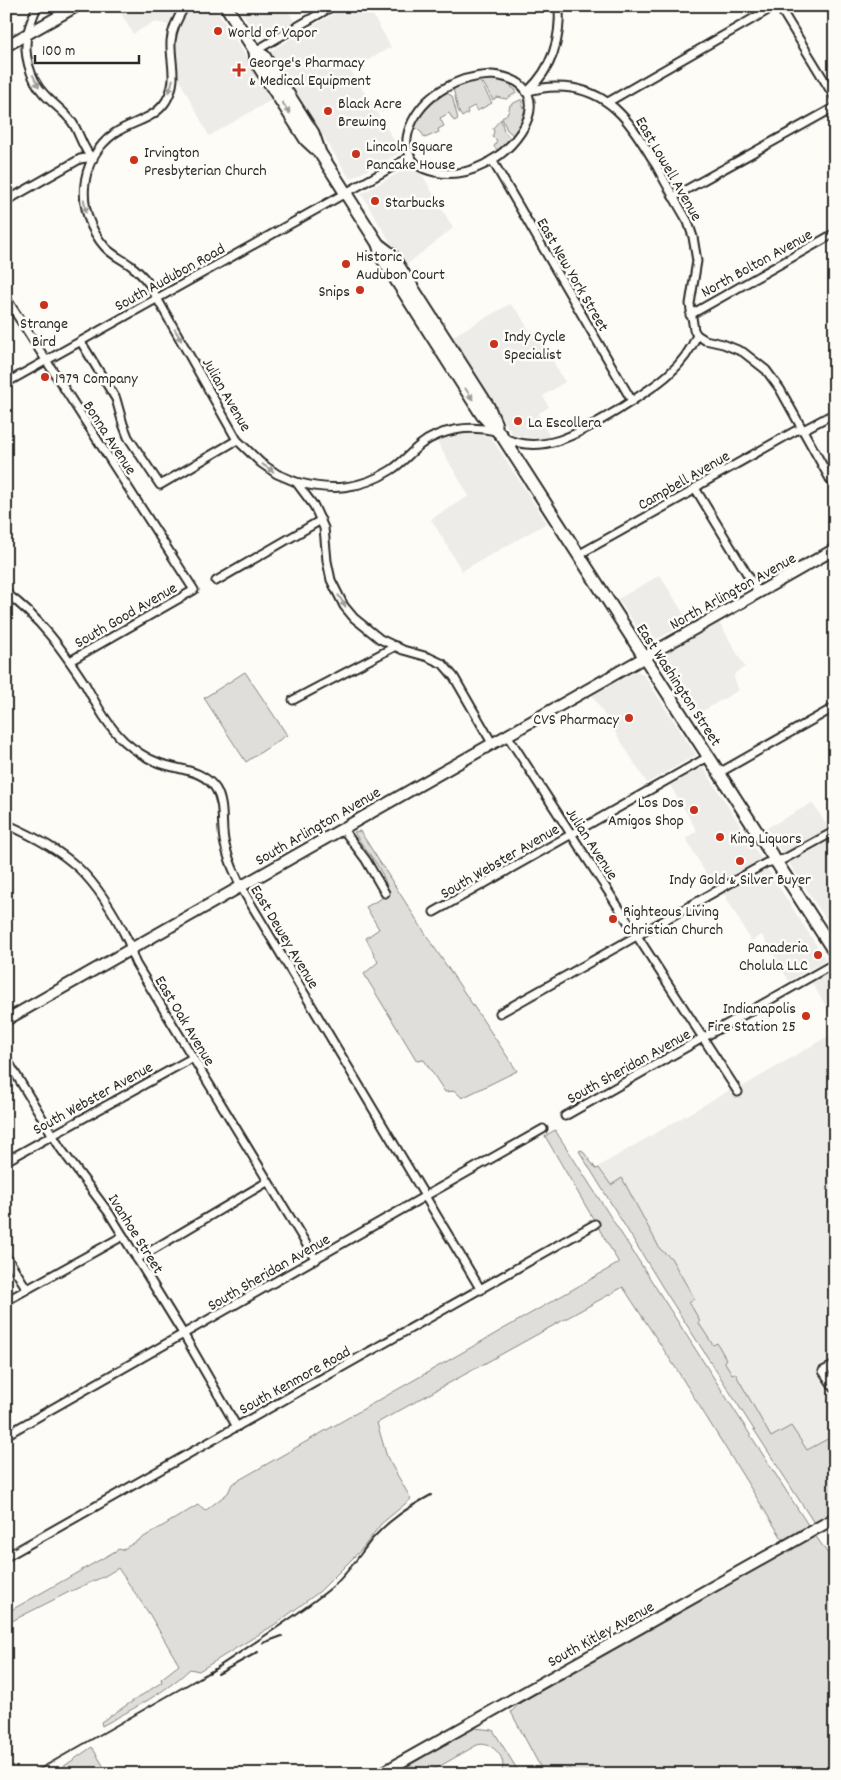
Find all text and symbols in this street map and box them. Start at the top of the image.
place label: World of Vapor [228,22,317,45]
marker: World of Vapor [212,25,224,37]
scale bar [35,32,139,64]
text: 100 m [42,41,75,63]
place label: George's Pharmacy & Medical Equipment [249,52,371,93]
marker: George's Pharmacy & Medical Equipment [233,64,245,76]
one-way arrow [32,74,40,89]
one-way arrow [167,79,175,94]
place label: Black Acre Brewing [338,93,402,134]
one-way arrow [281,102,290,115]
marker: Black Acre Brewing [322,105,334,117]
street label: East Lowell Avenue [629,113,707,226]
place label: Lincoln Square Pancake House [366,136,455,177]
place label: Irvington Presbyterian Church [144,142,267,183]
marker: Lincoln Square Pancake House [350,148,362,160]
marker: Irvington Presbyterian Church [128,154,140,166]
place label: Starbucks [385,192,445,215]
marker: Starbucks [369,195,381,207]
one-way arrow [82,198,90,214]
street label: East New York Street [530,214,614,337]
street label: North Bolton Avenue [697,224,817,304]
street label: South Audubon Road [111,238,230,318]
place label: Historic Audubon Court [356,246,445,287]
marker: Historic Audubon Court [340,258,352,270]
place label: Snips [319,281,350,304]
marker: Snips [354,284,366,296]
marker: Strange Bird [38,299,50,311]
place label: Strange Bird [20,313,68,354]
place label: Indy Cycle Specialist [504,326,566,367]
one-way arrow [173,328,182,341]
marker: Indy Cycle Specialist [488,338,500,350]
street label: Julian Avenue [195,354,256,436]
place label: 1979 Company [55,368,138,391]
marker: 1979 Company [39,371,51,383]
one-way arrow [465,388,474,401]
street label: Bonna Avenue [76,397,142,480]
place label: La Escollera [528,412,602,435]
marker: La Escollera [512,415,524,427]
street label: Campbell Avenue [634,446,735,517]
one-way arrow [261,463,274,473]
street label: North Arlington Avenue [666,548,801,637]
street label: South Good Avenue [71,577,182,655]
one-way arrow [337,595,347,608]
street label: East Washington Street [630,620,726,751]
place label: CVS Pharmacy [533,709,620,732]
marker: CVS Pharmacy [623,712,635,724]
street label: South Arlington Avenue [251,782,385,873]
place label: Los Dos Amigos Shop [608,792,684,833]
street label: Julian Avenue [559,804,623,885]
marker: Los Dos Amigos Shop [688,804,700,816]
street label: South Webster Avenue [436,819,564,906]
place label: King Liquors [730,828,802,851]
marker: King Liquors [714,831,726,843]
marker: Indy Gold & Silver Buyer [734,855,746,867]
place label: Indy Gold & Silver Buyer [669,869,811,892]
street label: East Dewey Avenue [244,881,324,994]
place label: Righteous Living Christian Church [623,901,723,942]
marker: Righteous Living Christian Church [607,913,619,925]
place label: Panaderia Cholula LLC [739,937,808,978]
marker: Panaderia Cholula LLC [812,949,824,961]
street label: East Oak Avenue [148,972,220,1071]
place label: Indianapolis Fire Station 25 [707,998,796,1039]
marker: Indianapolis Fire Station 25 [800,1010,812,1022]
street label: South Sheridan Avenue [563,1024,695,1111]
street label: South Webster Avenue [29,1057,157,1142]
street label: Ivanhoe Street [101,1190,169,1279]
street label: South Sheridan Avenue [204,1229,335,1318]
street label: South Kenmore Road [235,1341,355,1421]
street label: South Kitley Avenue [544,1596,659,1674]

